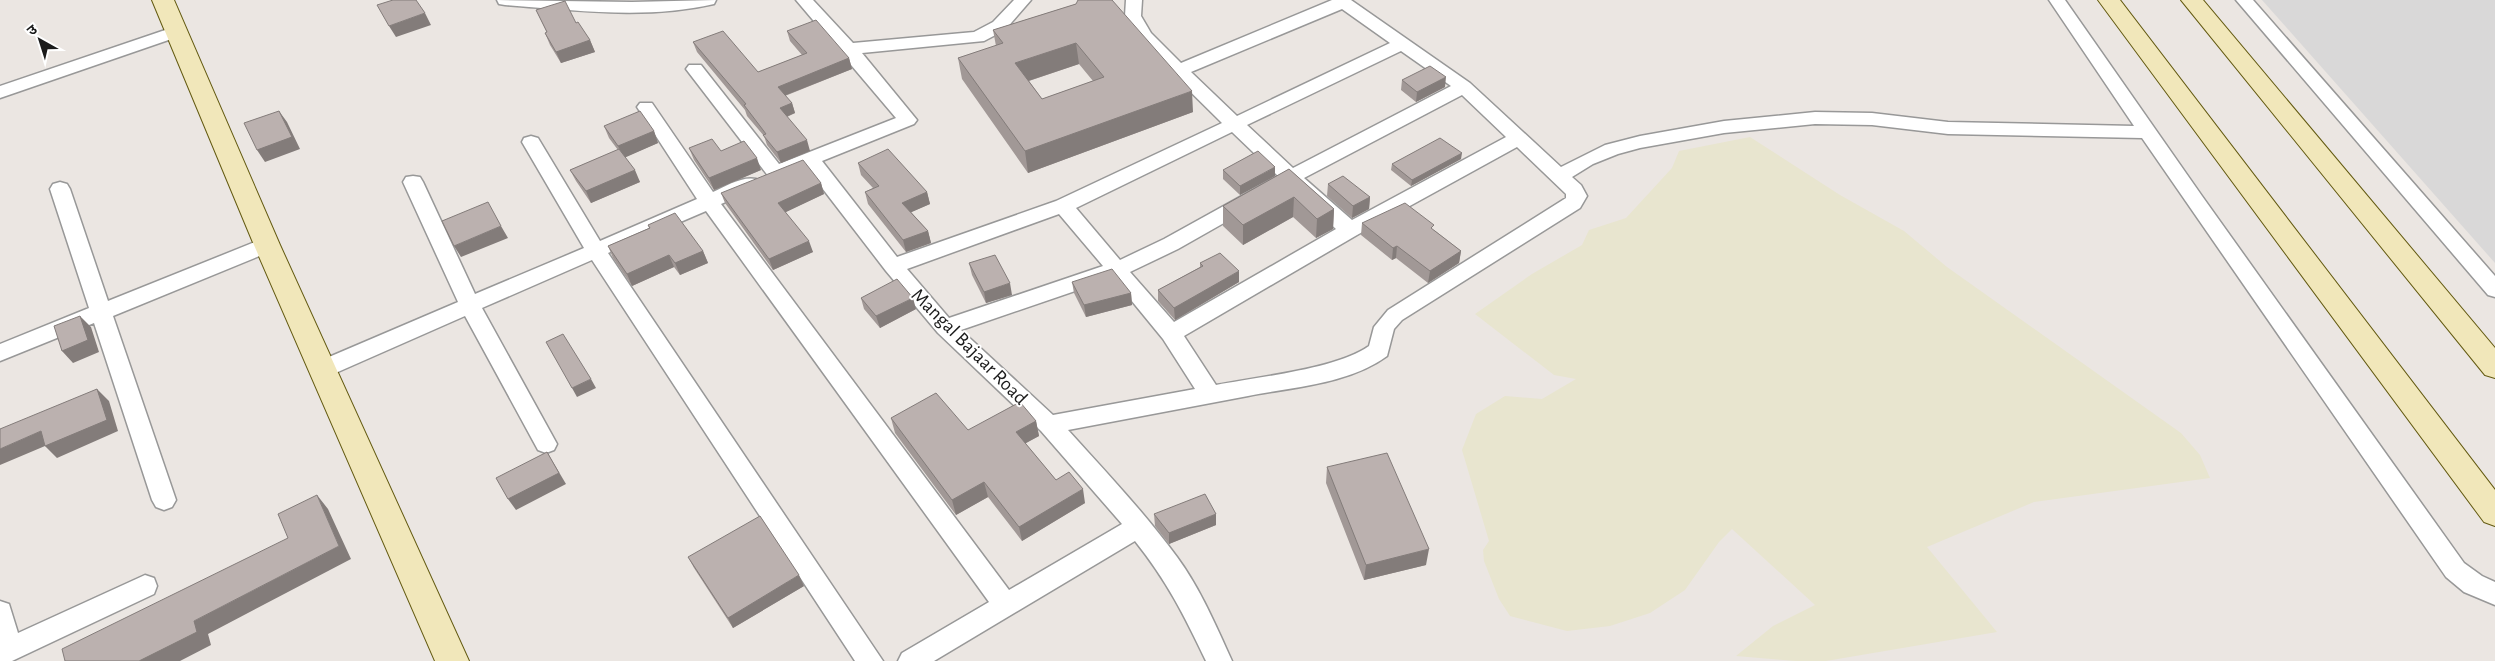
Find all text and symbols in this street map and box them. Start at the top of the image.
north arrow [15,15,65,65]
text: उ [25,22,41,39]
street label: Mangal Bajaar Road [907,285,1031,409]

